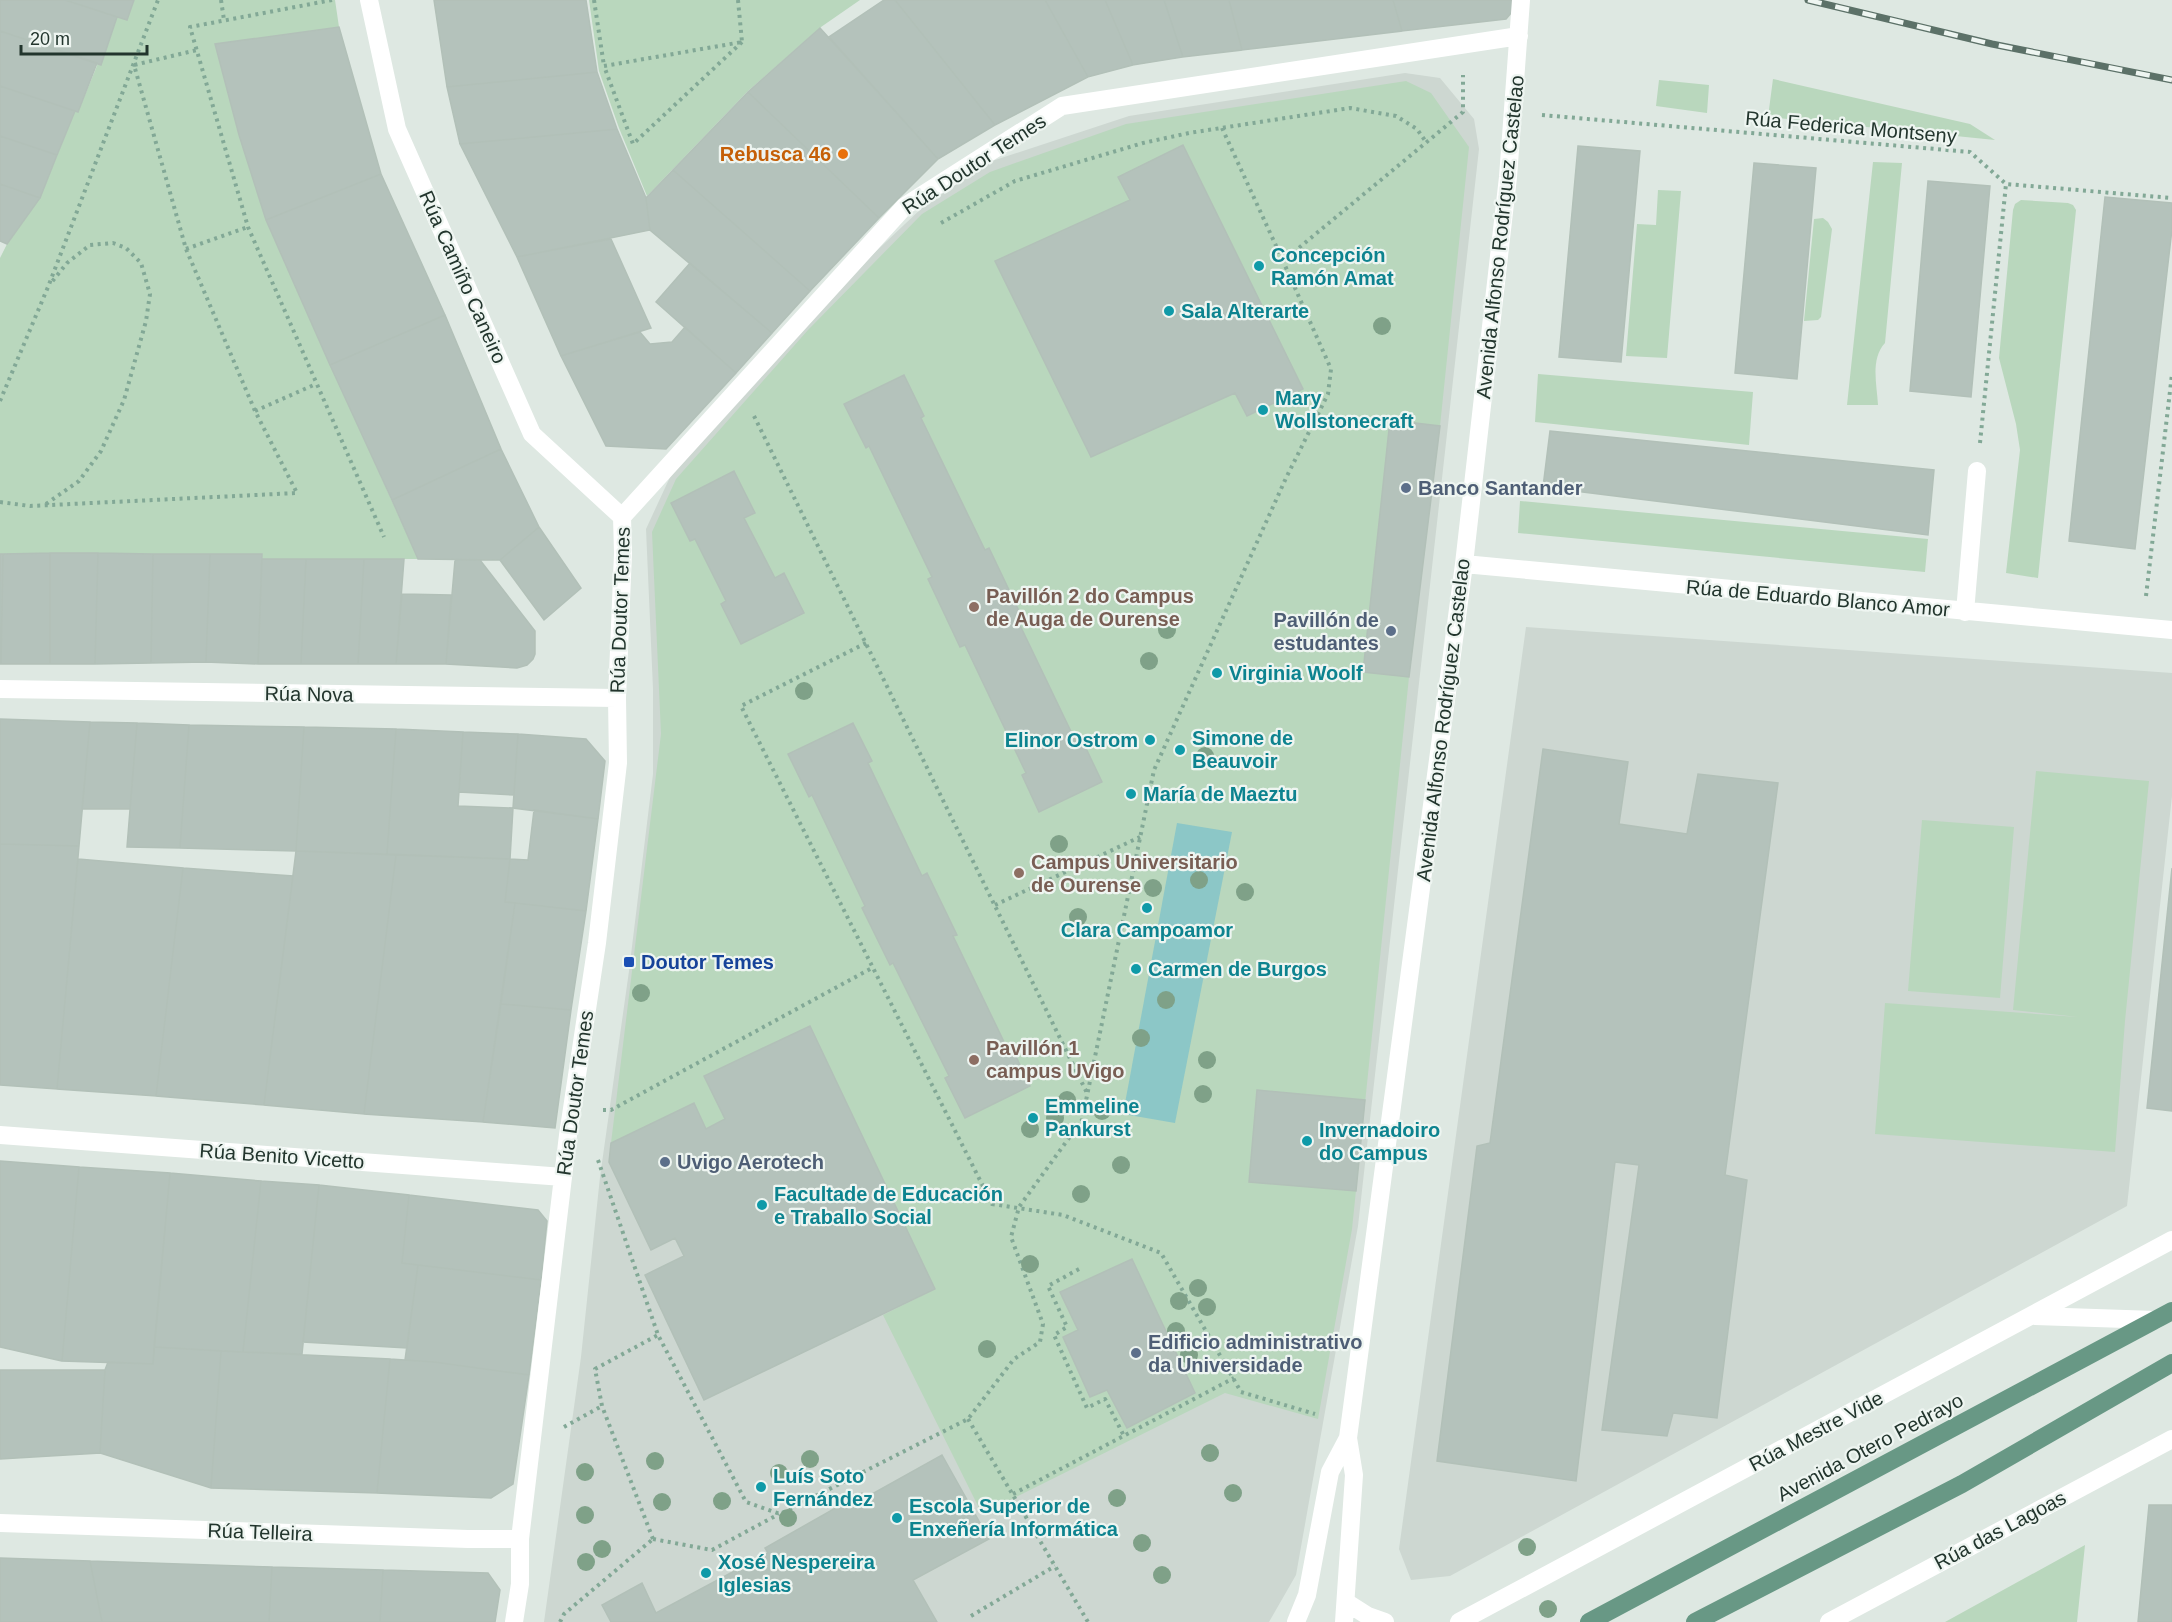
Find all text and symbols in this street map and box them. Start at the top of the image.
scale bar [21,18,147,56]
text: 20 m [30,29,70,49]
street label: Avenida Alfonso Rodríguez Castelao [1472,74,1528,400]
street label: Rúa Federica Montseny [1744,107,1958,147]
street label: Rúa Doutor Temes [898,109,1050,219]
place label: Rebusca 46 [720,143,831,165]
marker: Rebusca 46 [836,147,850,161]
street label: Rúa Camiño Caneiro [415,187,511,367]
place label: Concepción Ramón Amat [1271,244,1394,289]
marker: Concepción Ramón Amat [1252,259,1266,273]
place label: Sala Alterarte [1181,300,1309,322]
marker: Sala Alterarte [1162,304,1176,318]
place label: Mary Wollstonecraft [1275,387,1414,432]
marker: Mary Wollstonecraft [1256,403,1270,417]
place label: Banco Santander [1418,477,1583,499]
marker: Banco Santander [1399,481,1413,495]
street label: Rúa Doutor Temes [606,526,634,694]
street label: Avenida Alfonso Rodríguez Castelao [1412,557,1474,883]
street label: Rúa de Eduardo Blanco Amor [1685,576,1951,621]
place label: Pavillón 2 do Campus de Auga de Ourense [986,585,1194,630]
marker: Pavillón 2 do Campus de Auga de Ourense [967,600,981,614]
place label: Pavillón de estudantes [1273,609,1379,654]
marker: Pavillón de estudantes [1384,624,1398,638]
place label: Virginia Woolf [1229,662,1363,684]
marker: Virginia Woolf [1210,666,1224,680]
street label: Rúa Nova [264,682,355,706]
place label: Simone de Beauvoir [1192,727,1293,772]
place label: Elinor Ostrom [1005,729,1138,751]
marker: Elinor Ostrom [1143,733,1157,747]
marker: Simone de Beauvoir [1173,743,1187,757]
place label: María de Maeztu [1143,783,1297,805]
marker: María de Maeztu [1124,787,1138,801]
place label: Campus Universitario de Ourense [1031,851,1238,896]
marker: Campus Universitario de Ourense [1012,866,1026,880]
marker: Clara Campoamor [1140,901,1154,915]
place label: Clara Campoamor [1061,919,1233,941]
place label: Doutor Temes [641,951,774,973]
marker: Doutor Temes [622,955,636,969]
place label: Carmen de Burgos [1148,958,1327,980]
marker: Carmen de Burgos [1129,962,1143,976]
street label: Rúa Doutor Temes [553,1009,597,1177]
place label: Pavillón 1 campus UVigo [986,1037,1125,1082]
marker: Pavillón 1 campus UVigo [967,1053,981,1067]
place label: Emmeline Pankurst [1045,1095,1139,1140]
marker: Emmeline Pankurst [1026,1111,1040,1125]
place label: Invernadoiro do Campus [1319,1119,1440,1164]
marker: Invernadoiro do Campus [1300,1134,1314,1148]
street label: Rúa Benito Vicetto [199,1139,365,1173]
place label: Uvigo Aerotech [677,1151,824,1173]
marker: Uvigo Aerotech [658,1155,672,1169]
place label: Facultade de Educación e Traballo Social [774,1183,1003,1228]
marker: Facultade de Educación e Traballo Social [755,1198,769,1212]
place label: Edificio administrativo da Universidade [1148,1331,1362,1376]
marker: Edificio administrativo da Universidade [1129,1346,1143,1360]
street label: Rúa Mestre Vide [1745,1386,1887,1476]
street label: Avenida Otero Pedrayo [1773,1389,1967,1505]
place label: Luís Soto Fernández [773,1465,873,1510]
marker: Luís Soto Fernández [754,1480,768,1494]
street label: Rúa das Lagoas [1931,1486,2069,1574]
place label: Escola Superior de Enxeñería Informática [909,1495,1119,1540]
marker: Escola Superior de Enxeñería Informática [890,1511,904,1525]
street label: Rúa Telleira [207,1519,314,1545]
place label: Xosé Nespereira Iglesias [718,1551,876,1596]
marker: Xosé Nespereira Iglesias [699,1566,713,1580]

